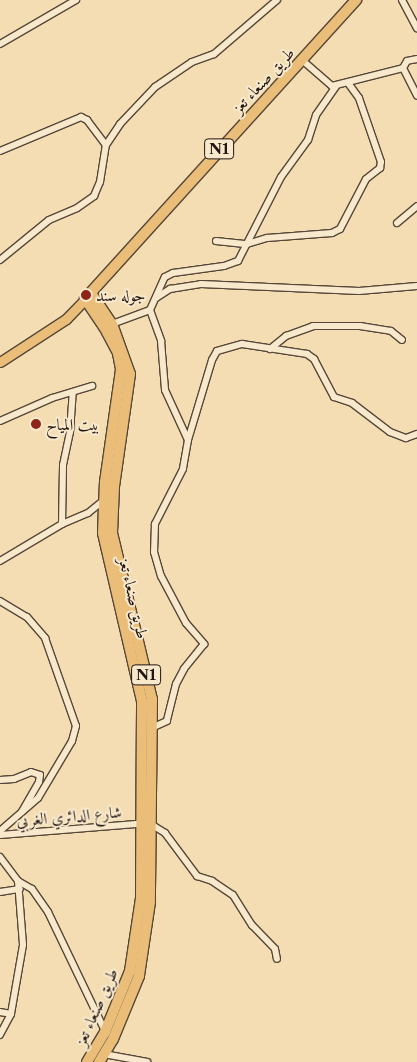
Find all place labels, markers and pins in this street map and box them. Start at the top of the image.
place label: جوله سند [96,285,146,305]
marker: جوله سند [80,289,92,301]
place label: بيت المياح [46,414,99,434]
marker: بيت المياح [30,418,42,430]

